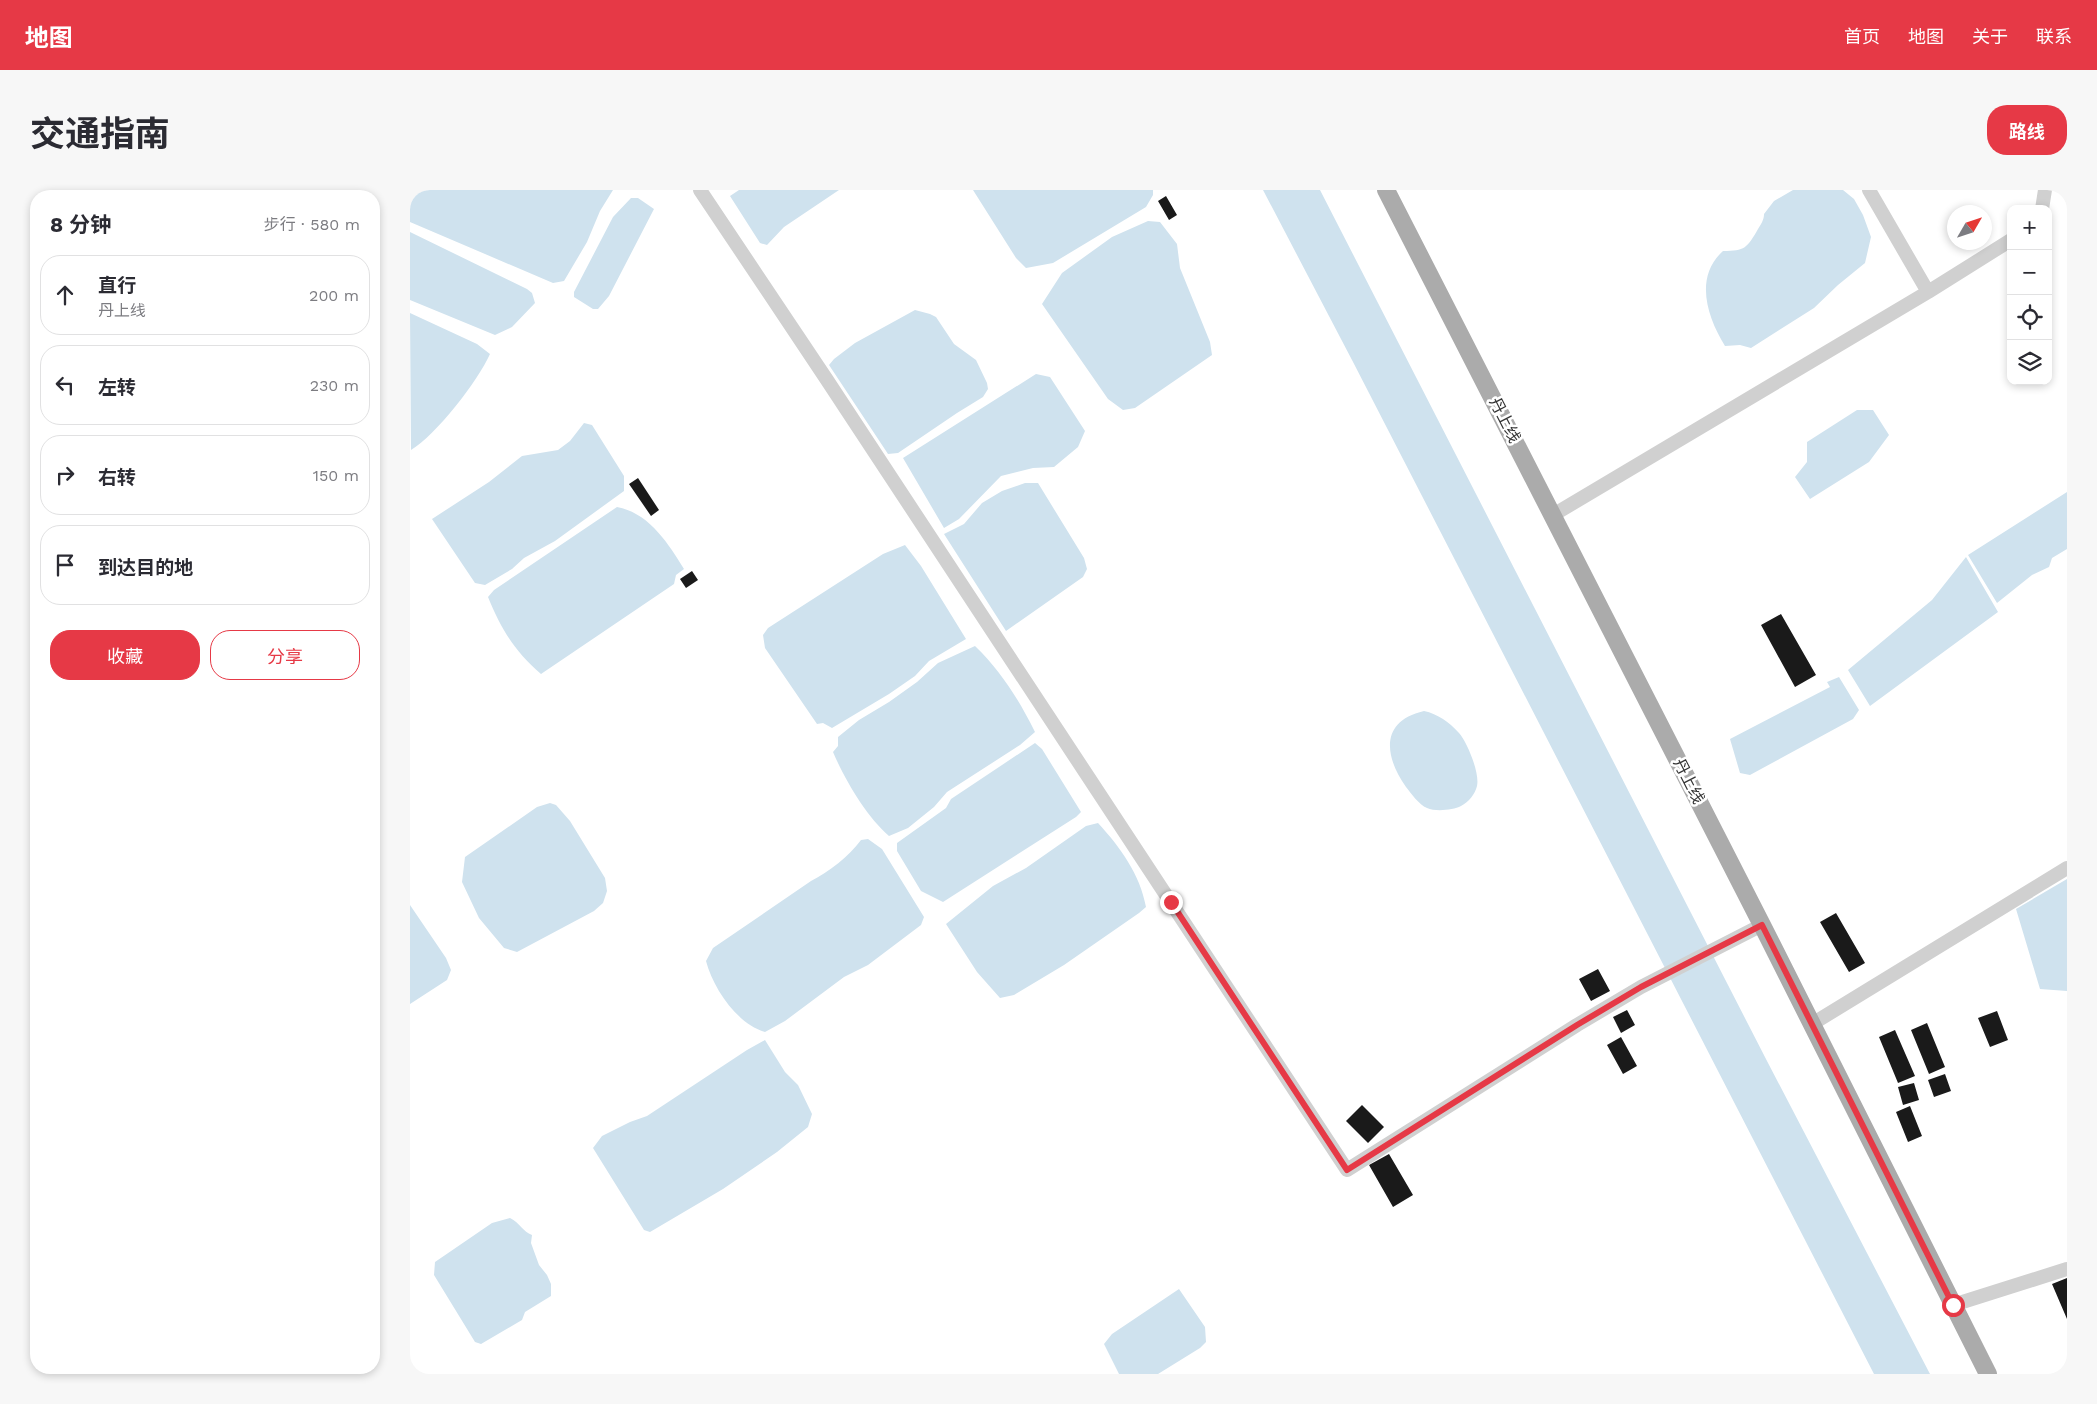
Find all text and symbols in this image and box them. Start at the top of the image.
text: 地图 [25,24,73,52]
text: 首页 [1844,26,1880,47]
text: 地图 [1908,26,1944,47]
text: 关于 [1972,26,2008,47]
text: 联系 [2036,26,2072,47]
button: 路线 [1987,105,2067,155]
text: 交通指南 [30,113,170,155]
north arrow [1947,205,1992,250]
map controls [2007,205,2052,385]
button: + [2007,205,2052,250]
text: 8 分钟 [50,212,111,237]
text: 步行 · 580 m [264,215,360,234]
button: − [2007,250,2052,295]
text: 直行 [98,274,136,297]
icon: ahead [51,281,79,309]
text: 200 m [309,286,359,305]
button: locate [2007,295,2052,340]
text: 丹上线 [98,301,146,320]
button: layers [2007,340,2052,385]
icon: left [51,371,79,399]
text: 左转 [98,376,136,399]
text: 230 m [310,376,359,395]
street label: 丹上线 [1486,394,1524,446]
icon: right [51,461,79,489]
text: 右转 [98,466,136,489]
text: 150 m [313,466,359,485]
icon: arrive [51,551,79,579]
text: 到达目的地 [98,556,193,579]
button: 收藏 [50,630,200,680]
button: 分享 [210,630,360,680]
street label: 丹上线 [1670,755,1708,807]
route end [1160,891,1183,914]
route start [1942,1294,1965,1317]

